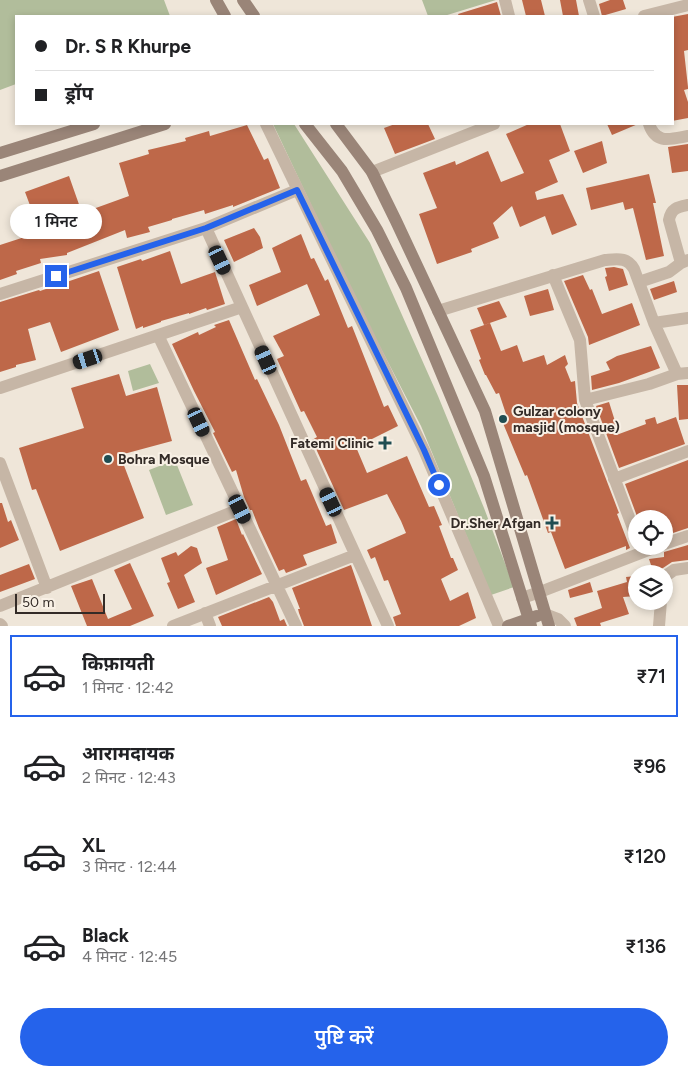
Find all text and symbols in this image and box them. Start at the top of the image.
text: Dr. S R Khurpe [65,35,191,58]
text: ड्रॉप [65,82,93,105]
callout: 1 मिनट [10,204,102,238]
text: 1 मिनट [34,212,78,231]
car [206,243,233,277]
route end [45,265,67,287]
car [253,343,278,377]
car [71,347,104,371]
place label: Gulzar colony masjid (mosque) [513,403,620,436]
car [185,405,212,439]
marker: Gulzar colony masjid (mosque) [497,413,509,425]
place label: Fatemi Clinic [290,435,374,452]
marker: Fatemi Clinic [378,436,392,450]
place label: Bohra Mosque [118,451,210,468]
marker: Bohra Mosque [102,453,114,465]
route start [428,474,450,496]
car [317,485,344,519]
car [226,492,253,526]
map controls [628,510,673,610]
button: locate [628,510,673,555]
place label: Dr.Sher Afgan [450,515,541,532]
marker: Dr.Sher Afgan [545,516,559,530]
button: layers [628,565,673,610]
scale bar [15,591,105,614]
text: 50 m [22,594,54,611]
text: किफ़ायती [82,652,154,675]
icon: car [22,654,67,699]
text: ₹71 [636,665,666,688]
text: 1 मिनट · 12:42 [82,678,174,697]
text: आरामदायक [82,742,174,765]
icon: car [22,744,67,789]
text: ₹96 [633,755,666,778]
text: 2 मिनट · 12:43 [82,768,176,787]
icon: car [22,834,67,879]
text: XL [82,834,105,857]
text: ₹120 [623,845,666,868]
text: 3 मिनट · 12:44 [82,857,177,876]
icon: car [22,924,67,969]
text: Black [82,924,129,947]
text: ₹136 [625,935,666,958]
text: 4 मिनट · 12:45 [82,947,177,966]
button: पुष्टि करें [20,1008,668,1066]

